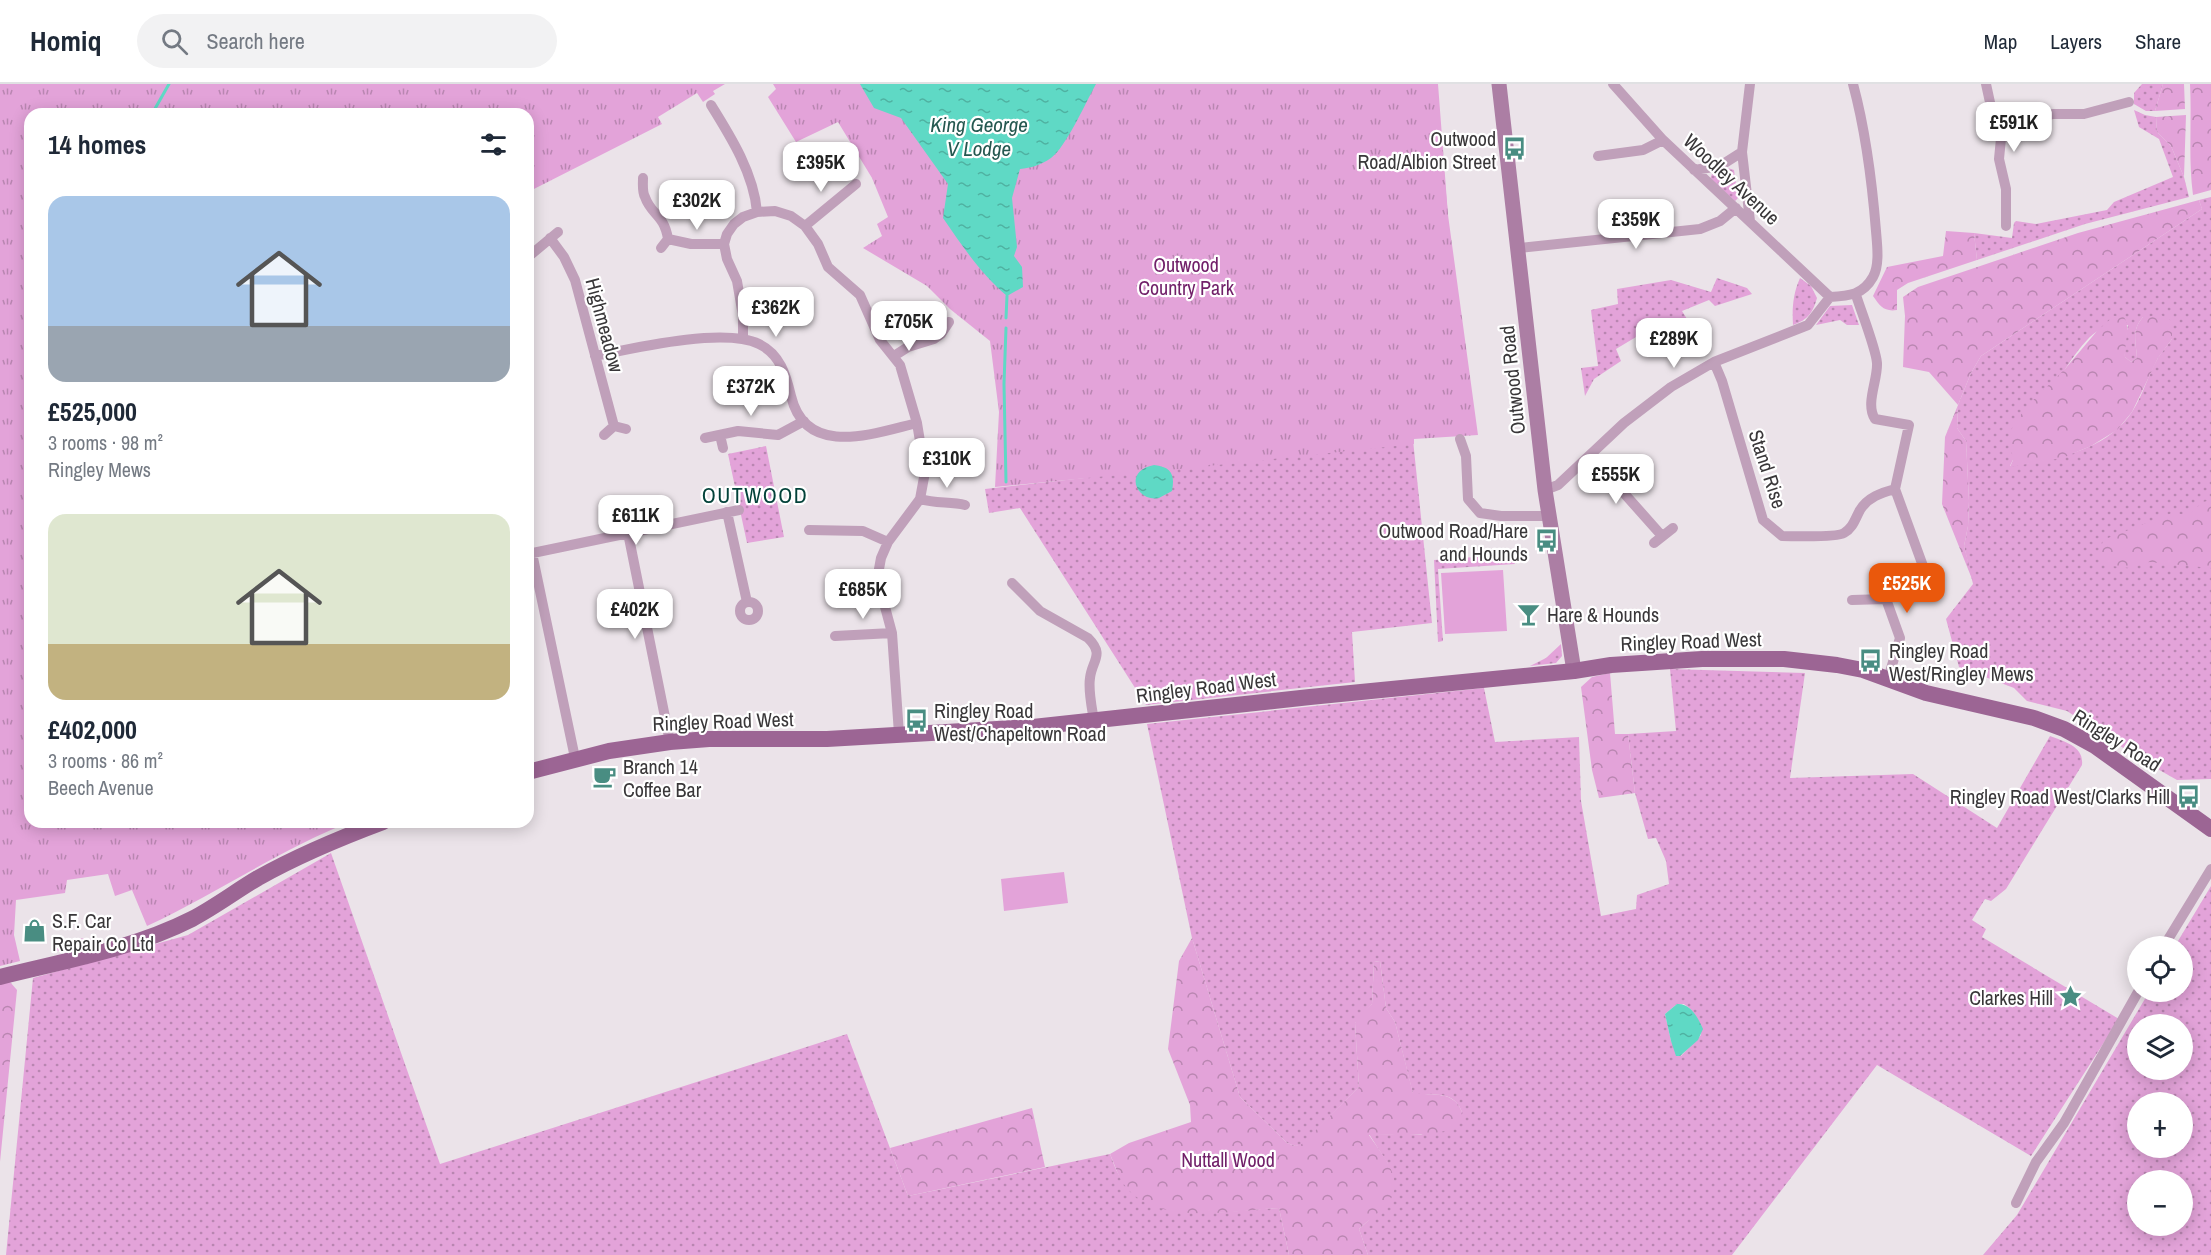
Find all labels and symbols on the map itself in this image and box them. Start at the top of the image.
pin: £591K [1972,102,2056,153]
water label: King George V Lodge [930,110,1028,163]
place label: Outwood Road/Albion Street [1357,125,1496,175]
street label: Woodley Avenue [1678,127,1786,231]
bus stop icon: Outwood Road/Albion Street [1501,136,1527,162]
pin: £395K [779,142,863,193]
pin: £302K [655,180,739,231]
pin: £359K [1594,199,1678,250]
park label: Outwood Country Park [1138,251,1235,301]
street label: Highmeadow [579,275,631,375]
pin: £362K [734,287,818,338]
pin: £705K [867,301,951,352]
pin: £289K [1632,318,1716,369]
street label: Outwood Road [1493,324,1531,436]
pin: £372K [709,366,793,417]
street label: Stand Rise [1743,426,1793,512]
pin: £310K [905,438,989,489]
pin: £555K [1574,454,1658,505]
district label: OUTWOOD [702,480,808,510]
pin: £611K [594,495,678,546]
place label: Outwood Road/Hare and Hounds [1379,517,1528,567]
bus stop icon: Outwood Road/Hare and Hounds [1533,528,1559,554]
pin: £525K [1865,563,1949,614]
pin: £685K [821,569,905,620]
pin: £402K [593,589,677,640]
bar icon: Hare & Hounds [1516,601,1542,627]
place label: Hare & Hounds [1547,601,1659,628]
street label: Ringley Road West [1620,625,1762,657]
place label: Ringley Road West/Ringley Mews [1889,637,2034,687]
bus stop icon: Ringley Road West/Ringley Mews [1858,648,1884,674]
street label: Ringley Road West [1134,665,1278,709]
place label: Ringley Road West/Chapeltown Road [934,697,1106,747]
street label: Ringley Road [2068,702,2166,778]
street label: Ringley Road West [652,705,794,737]
bus stop icon: Ringley Road West/Chapeltown Road [903,708,929,734]
place label: Branch 14 Coffee Bar [623,753,702,803]
cafe icon: Branch 14 Coffee Bar [592,764,618,790]
place label: Ringley Road West/Clarks Hill [1950,783,2170,810]
bus stop icon: Ringley Road West/Clarks Hill [2175,783,2201,809]
place label: S.F. Car Repair Co Ltd [52,907,154,957]
shop icon: S.F. Car Repair Co Ltd [21,918,47,944]
place label: Clarkes Hill [1969,984,2053,1011]
place icon: Clarkes Hill [2058,984,2084,1010]
park label: Nuttall Wood [1181,1146,1275,1173]

